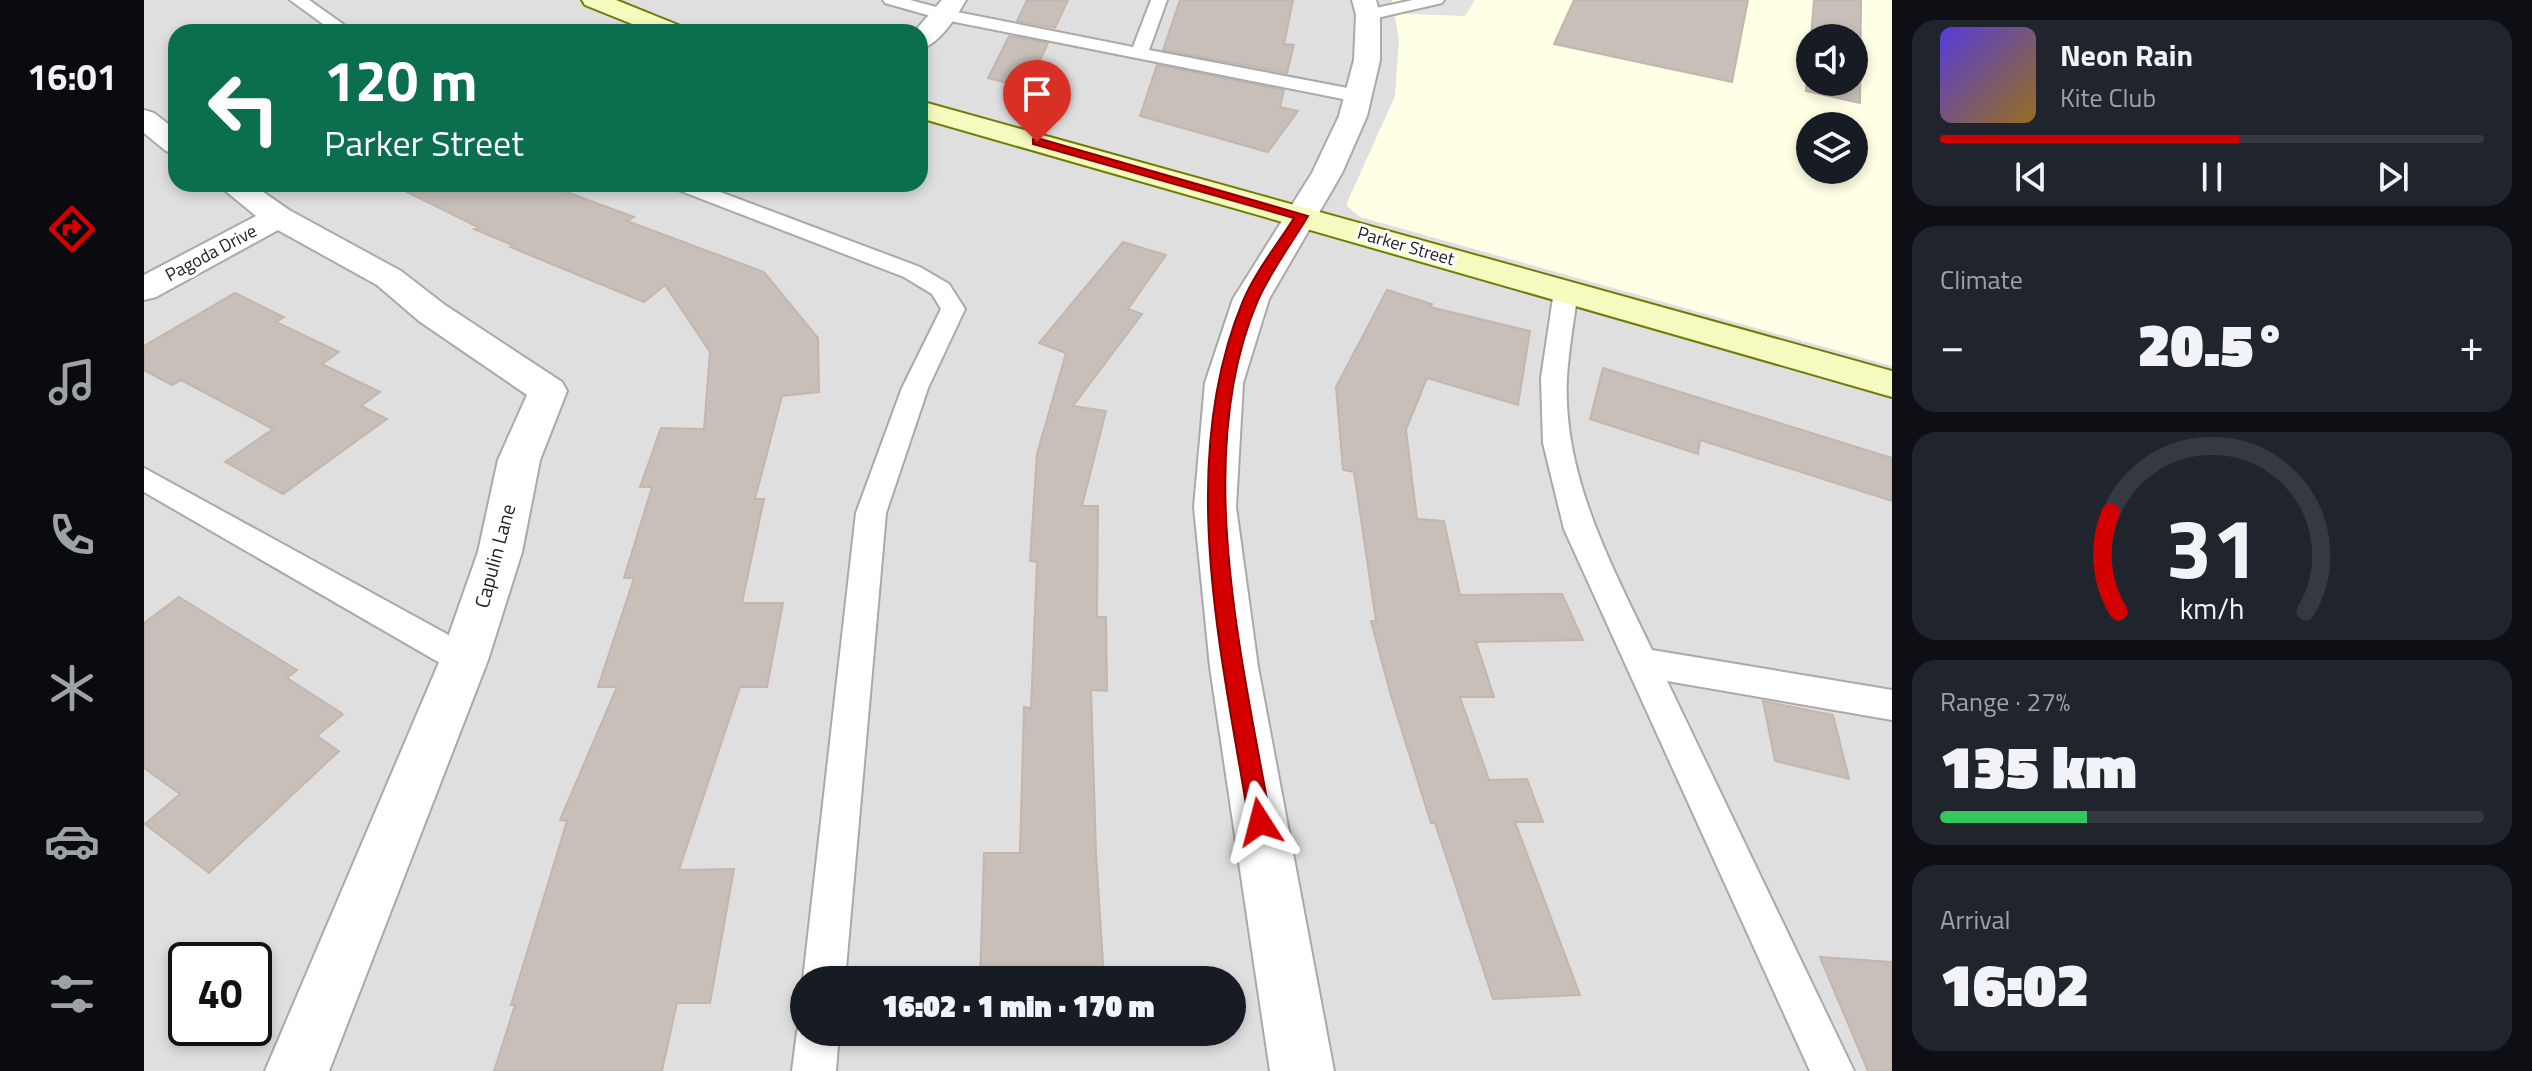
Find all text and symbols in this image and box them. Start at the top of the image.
map controls [1796,24,1868,184]
button: sound [1796,24,1868,96]
text: Neon Rain [2060,32,2193,78]
text: 120 m [324,38,477,123]
text: 16:01 [27,49,117,104]
icon: left [192,56,296,160]
pin [1003,60,1071,142]
icon: arrive [1015,72,1059,116]
text: Kite Club [2060,78,2156,117]
button: layers [1796,112,1868,184]
text: Parker Street [324,115,524,170]
icon: previous [2009,155,2053,199]
icon: pause [2190,155,2234,199]
icon: next [2371,155,2415,199]
icon: directions [44,201,100,257]
street label: Pagoda Drive [160,217,261,288]
street label: Parker Street [1354,219,1459,272]
text: Climate [1940,260,2023,299]
text: 20.5° [2138,298,2286,389]
text: − [1940,311,1965,378]
text: + [2459,311,2484,378]
icon: music [44,354,100,410]
text: 31 [2165,483,2259,609]
street label: Capulin Lane [466,500,523,611]
icon: phone [44,507,100,563]
text: km/h [2180,587,2244,630]
icon: climate [44,660,100,716]
text: Range · 27% [1940,682,2070,721]
text: 135 km [1940,720,2137,811]
position arrow [1218,780,1302,864]
icon: car [44,813,100,869]
text: Arrival [1940,900,2011,939]
text: 16:02 [1940,938,2089,1029]
speed limit sign: 40 [168,942,272,1046]
icon: filters [44,966,100,1022]
text: 16:02 · 1 min · 170 m [882,983,1154,1029]

